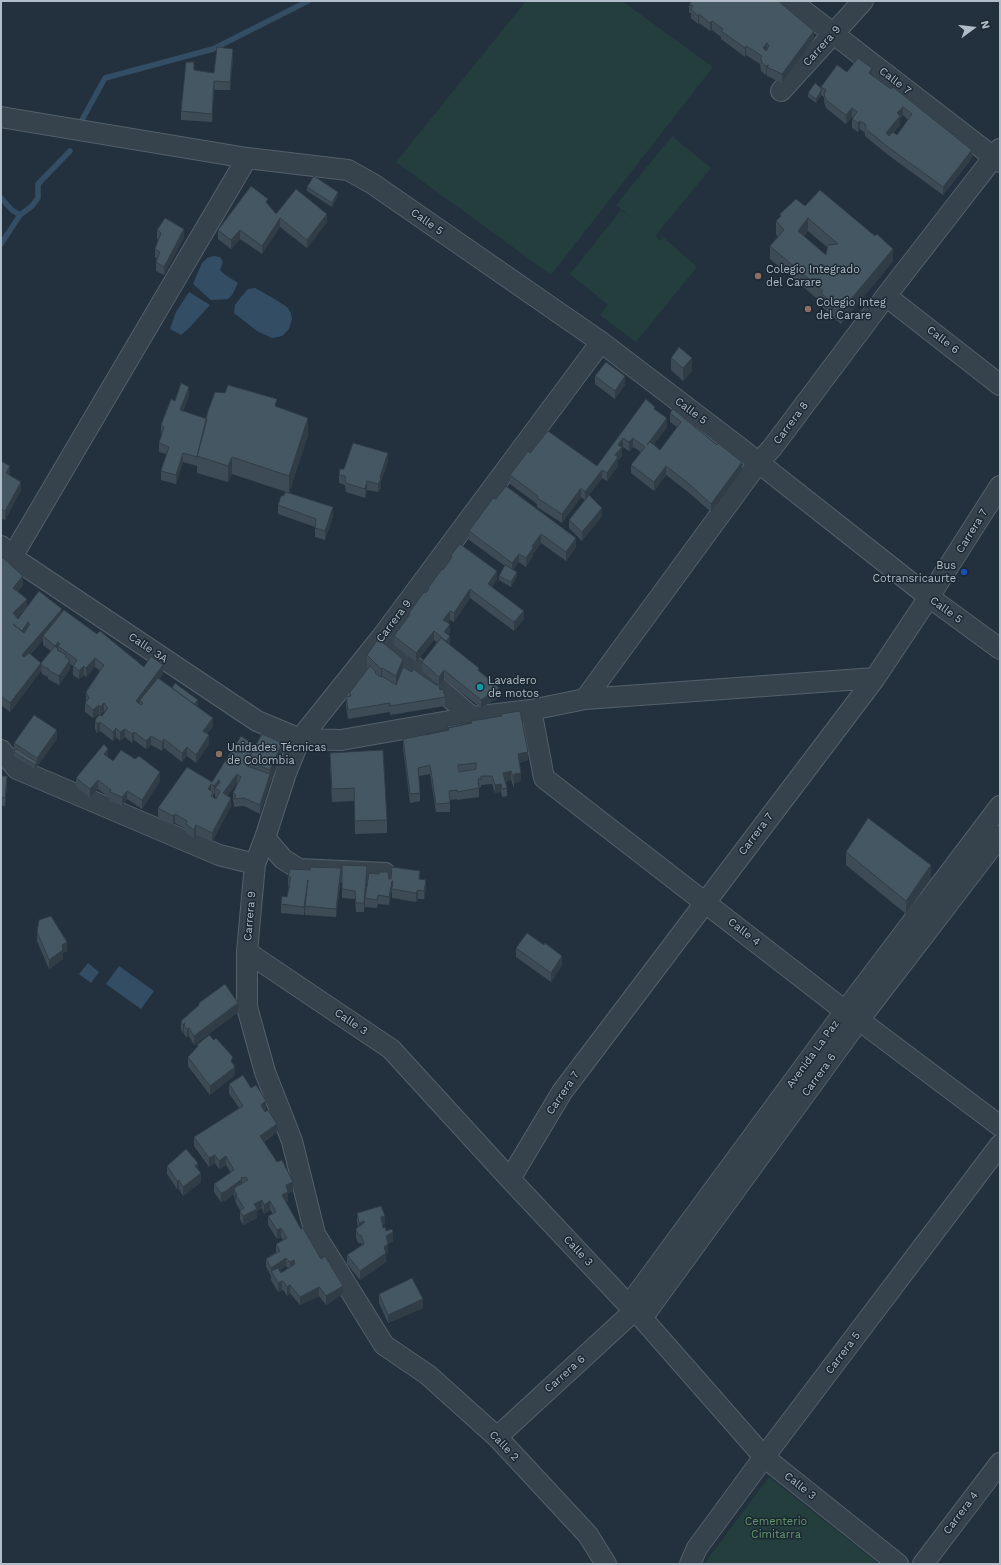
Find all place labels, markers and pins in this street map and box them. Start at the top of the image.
place label: Colegio Integrado del Carare [766,263,860,289]
marker: Colegio Integrado del Carare [753,271,763,281]
place label: Colegio Integ del Carare [816,296,886,322]
marker: Colegio Integ del Carare [803,304,813,314]
place label: Bus Cotransricaurte [872,559,956,585]
marker: Bus Cotransricaurte [959,567,969,577]
place label: Lavadero de motos [488,674,539,700]
marker: Lavadero de motos [475,682,485,692]
place label: Unidades Técnicas de Colombia [227,741,326,767]
marker: Unidades Técnicas de Colombia [214,749,224,759]

